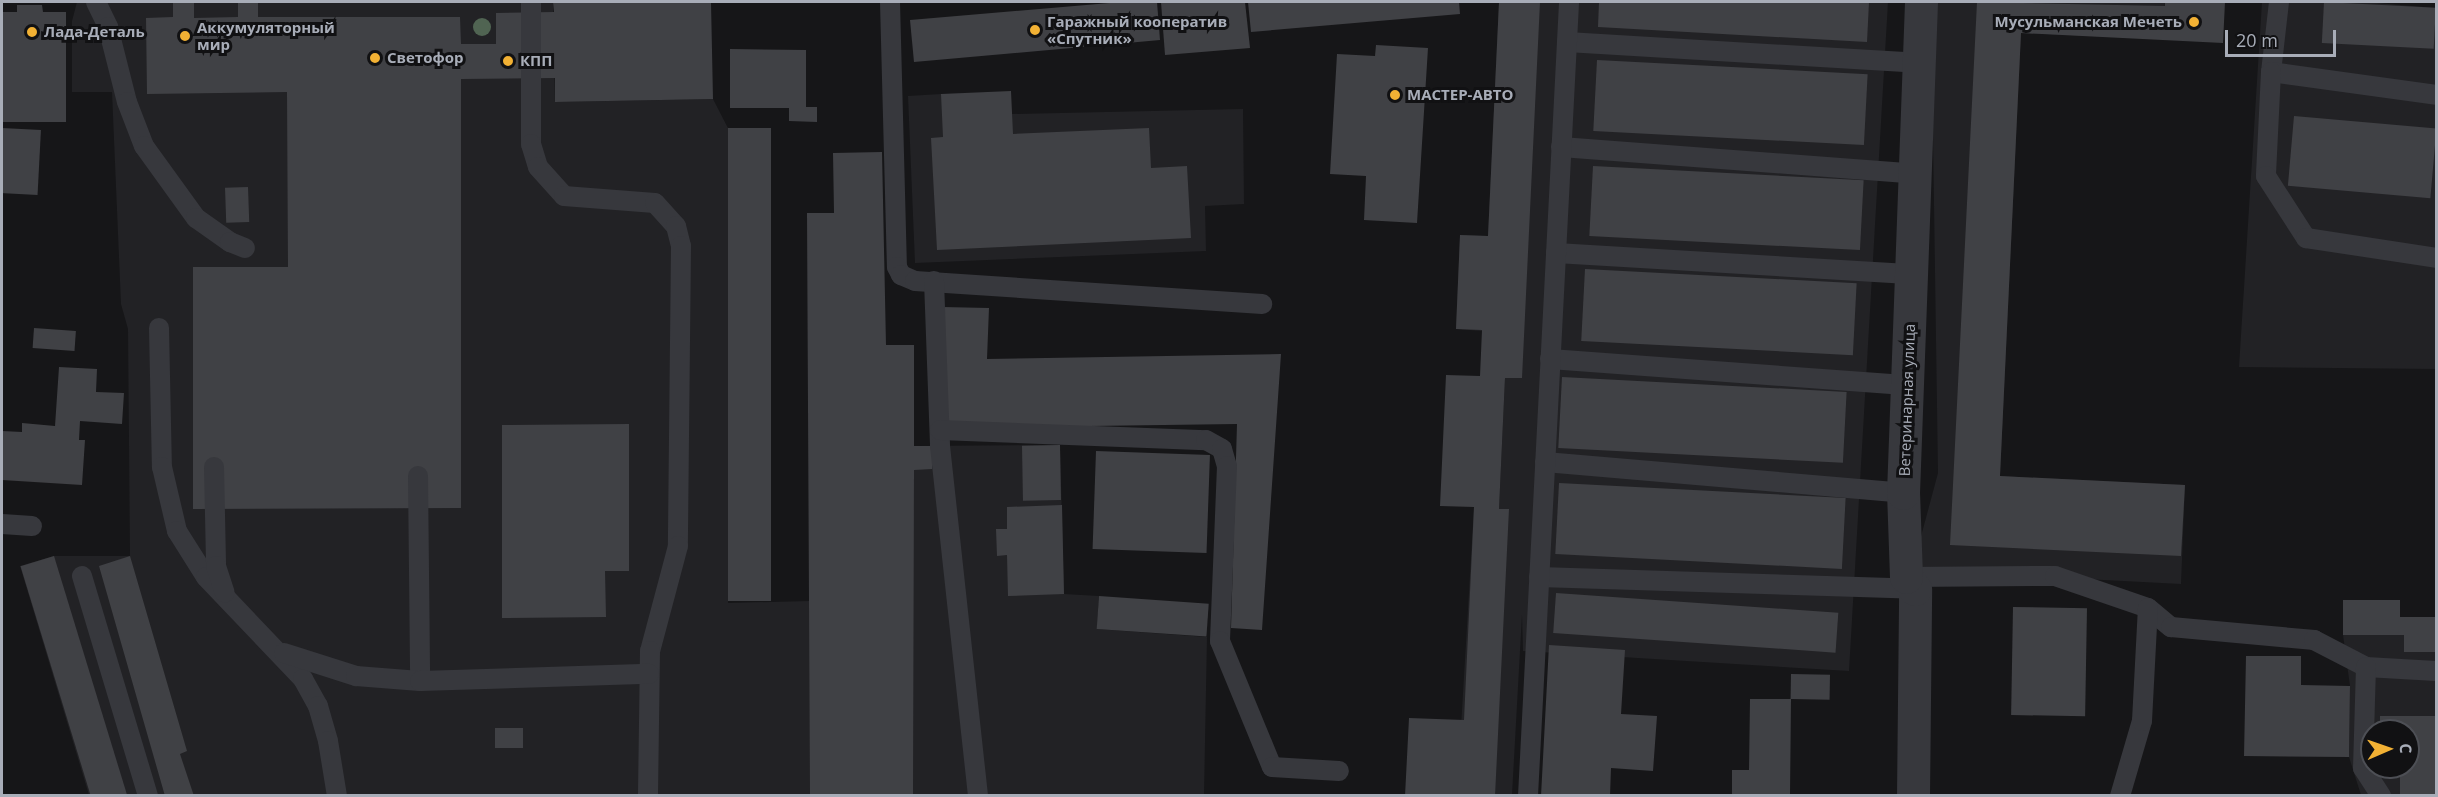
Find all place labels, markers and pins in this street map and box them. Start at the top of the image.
place label: Гаражный кооператив «Спутник» [1047,12,1227,47]
place label: Мусульманская Мечеть [1994,13,2182,31]
marker: Мусульманская Мечеть [2187,15,2201,29]
place label: Аккумуляторный мир [197,18,335,53]
place label: Лада-Деталь [44,23,145,41]
marker: Гаражный кооператив «Спутник» [1028,23,1042,37]
marker: Лада-Деталь [25,25,39,39]
marker: Аккумуляторный мир [178,29,192,43]
place label: Светофор [387,49,463,67]
marker: Светофор [368,51,382,65]
place label: КПП [520,52,552,70]
marker: КПП [501,54,515,68]
place label: МАСТЕР-АВТО [1407,86,1513,104]
marker: МАСТЕР-АВТО [1388,88,1402,102]

